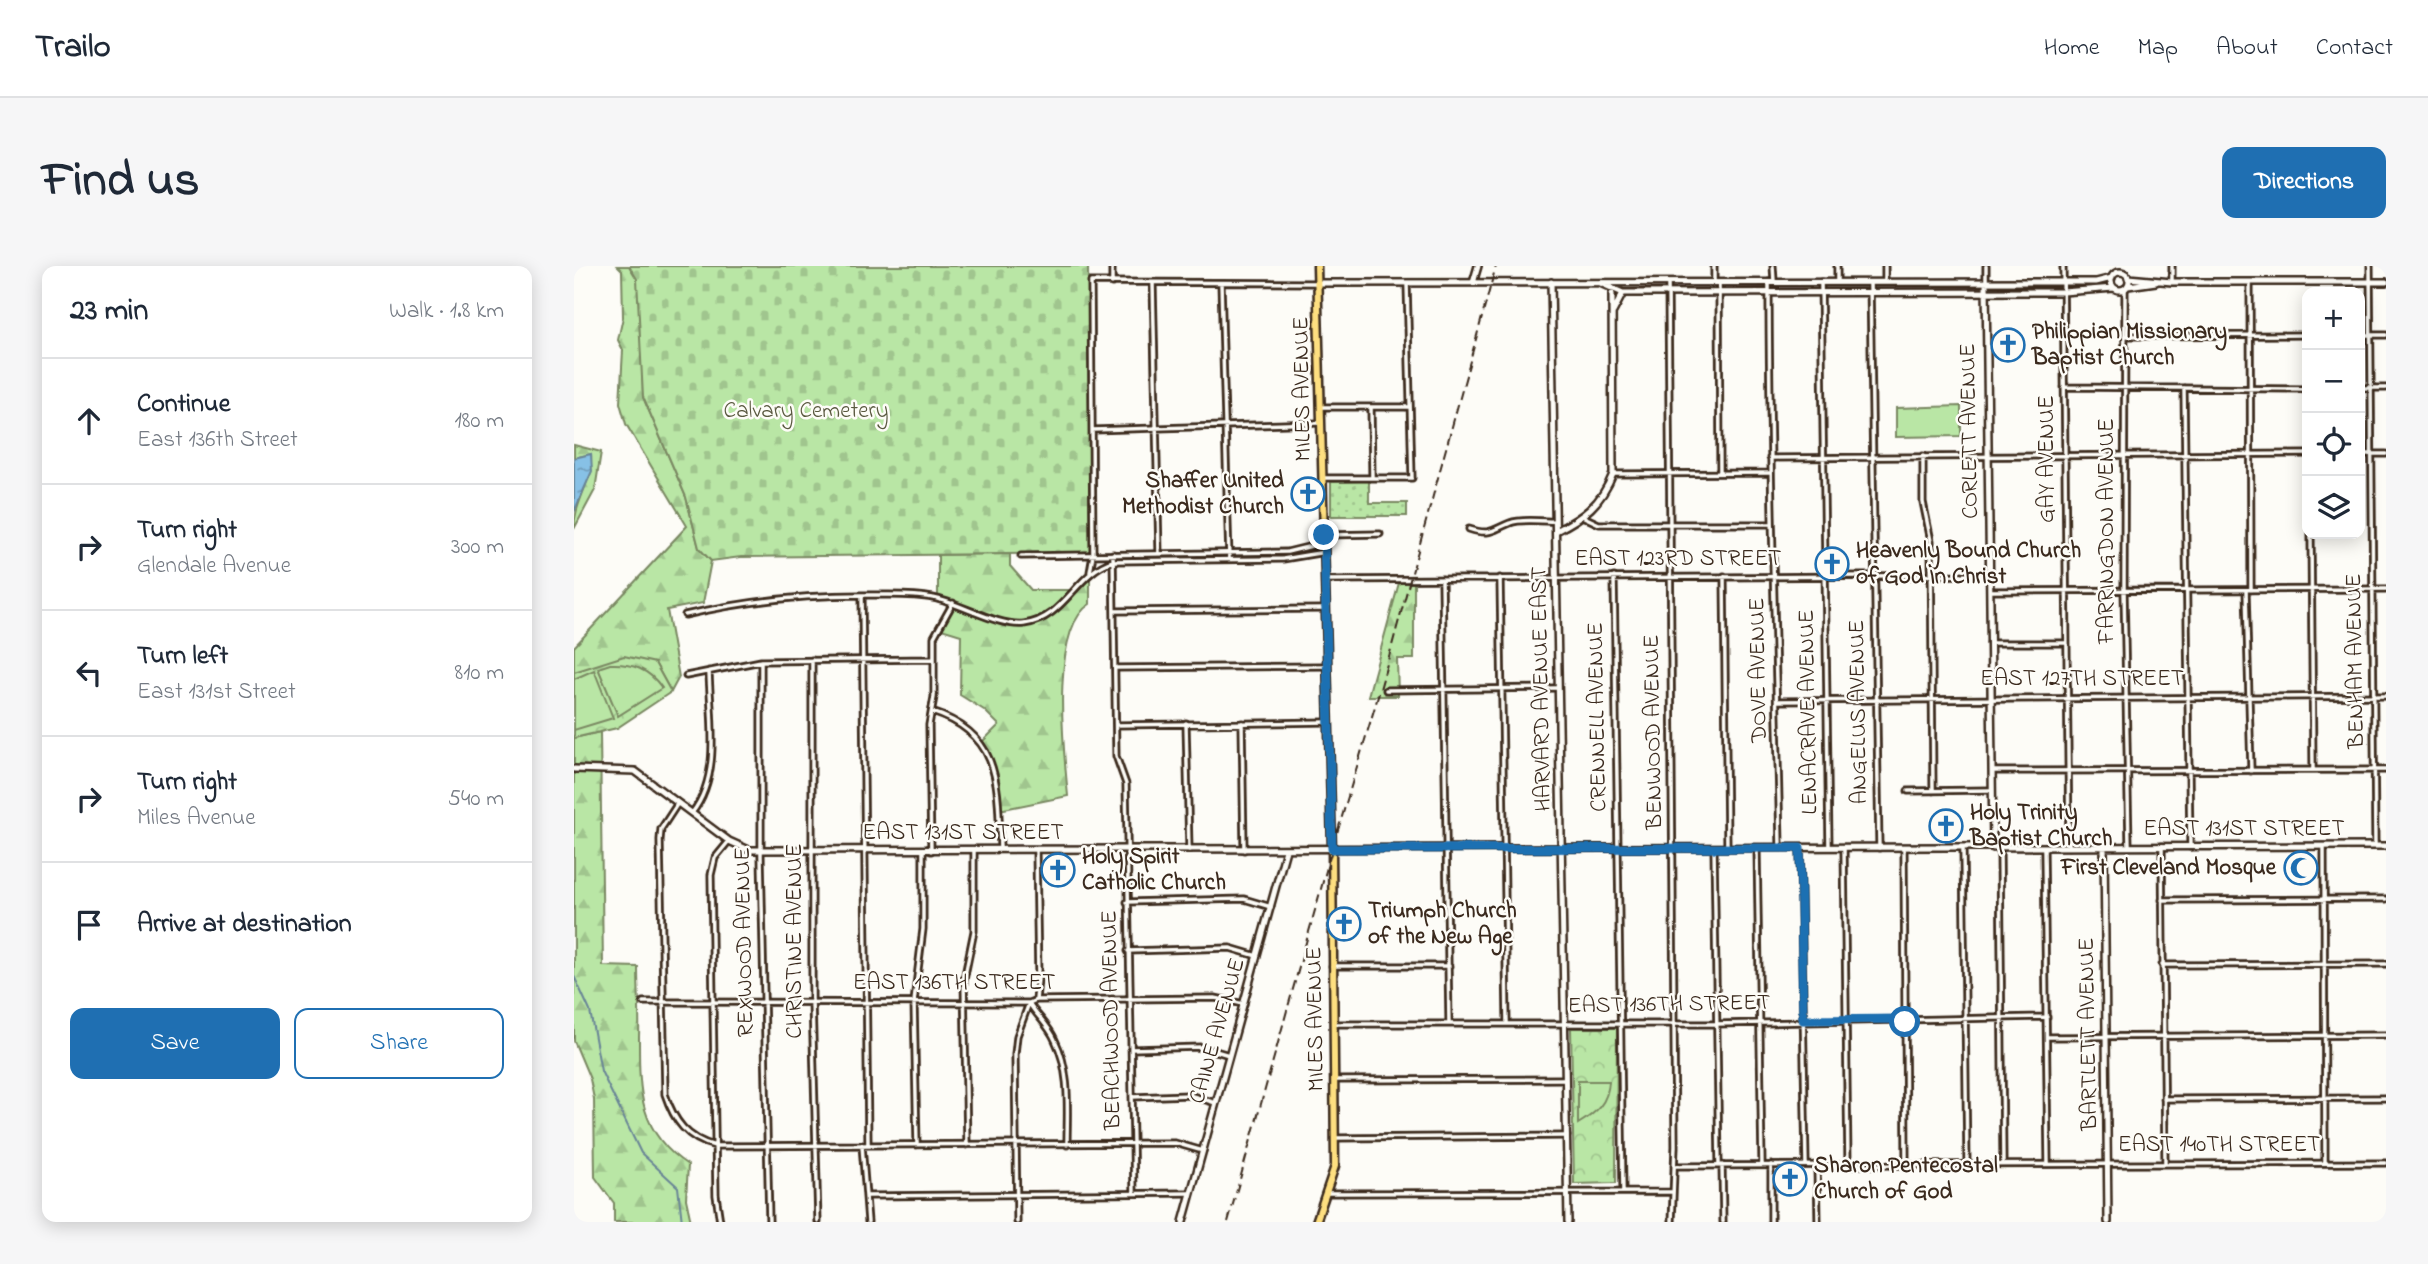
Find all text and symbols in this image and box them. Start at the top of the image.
text: Trailo [35,24,111,72]
text: Home [2044,31,2100,66]
text: Map [2138,31,2178,66]
text: About [2216,31,2278,66]
text: Contact [2316,31,2393,66]
text: Find us [42,146,199,218]
button: Directions [2222,147,2386,218]
map controls [2302,287,2365,539]
button: + [2302,287,2365,350]
text: 23 min [70,290,148,334]
text: Walk · 1.8 km [389,295,504,328]
street label: MILES AVENUE [1285,316,1321,462]
place label: Philippian Missionary Baptist Church [2031,316,2227,375]
church icon: Philippian Missionary Baptist Church [1989,326,2027,364]
street label: CORLETT AVENUE [1952,343,1988,519]
button: − [2302,350,2365,413]
text: Continue [137,386,230,424]
park label: Calvary Cemetery [724,395,888,430]
street label: GAY AVENUE [2031,395,2064,523]
icon: ahead [70,402,108,440]
text: 180 m [455,405,504,438]
button: locate [2302,413,2365,476]
street label: FARRINGDON AVENUE [2091,418,2124,645]
text: East 136th Street [137,424,298,457]
place label: Shaffer United Methodist Church [1122,465,1284,524]
church icon: Shaffer United Methodist Church [1289,475,1327,513]
button: layers [2302,476,2365,539]
text: Turn right [137,512,237,550]
route end [1308,519,1339,550]
icon: right [70,528,108,566]
text: 300 m [451,531,504,564]
place label: Heavenly Bound Church of God In Christ [1856,535,2081,594]
street label: EAST 123RD STREET [1574,543,1782,576]
church icon: Heavenly Bound Church of God In Christ [1813,545,1851,583]
text: Glendale Avenue [137,550,291,583]
street label: HARVARD AVENUE EAST [1523,566,1561,812]
street label: BENHAM AVENUE [2338,573,2374,750]
street label: DOVE AVENUE [1741,597,1777,744]
street label: LENACRAVE AVENUE [1791,609,1827,815]
street label: ANGELUS AVENUE [1841,619,1877,805]
street label: CRENNELL AVENUE [1580,622,1616,812]
street label: BENWOOD AVENUE [1636,634,1672,831]
text: Turn left [137,638,228,676]
icon: left [70,654,108,692]
text: 810 m [455,657,504,690]
street label: EAST 127TH STREET [1980,663,2184,696]
text: East 131st Street [137,676,296,709]
text: Turn right [137,764,237,802]
icon: right [70,780,108,818]
text: 540 m [448,783,504,816]
place label: Holy Trinity Baptist Church [1969,797,2112,856]
text: Miles Avenue [137,802,256,835]
church icon: Holy Trinity Baptist Church [1927,807,1965,845]
street label: EAST 131ST STREET [2143,813,2345,846]
street label: EAST 131ST STREET [862,817,1064,850]
place label: Holy Spirit Catholic Church [1082,841,1226,900]
street label: CHRISTINE AVENUE [779,843,812,1039]
street label: REXWOOD AVENUE [727,847,763,1037]
mosque icon: First Cleveland Mosque [2282,849,2320,887]
church icon: Holy Spirit Catholic Church [1039,851,1077,889]
place label: First Cleveland Mosque [2060,852,2277,885]
place label: Triumph Church of the New Age [1368,895,1517,956]
church icon: Triumph Church of the New Age [1325,905,1363,943]
icon: arrive [70,906,108,944]
text: Arrive at destination [137,906,352,944]
street label: BEACHWOOD AVENUE [1094,910,1130,1131]
street label: BARTLETT AVENUE [2071,937,2107,1132]
street label: MILES AVENUE [1298,946,1334,1092]
street label: CAINE AVENUE [1181,954,1255,1108]
street label: EAST 136TH STREET [853,967,1055,1000]
street label: EAST 136TH STREET [1567,987,1771,1023]
route start [1889,1006,1920,1037]
button: Save [70,1008,280,1079]
button: Share [294,1008,504,1079]
street label: EAST 140TH STREET [2118,1129,2320,1162]
place label: Sharon Pentecostal Church of God [1814,1150,1998,1209]
church icon: Sharon Pentecostal Church of God [1771,1160,1809,1198]

